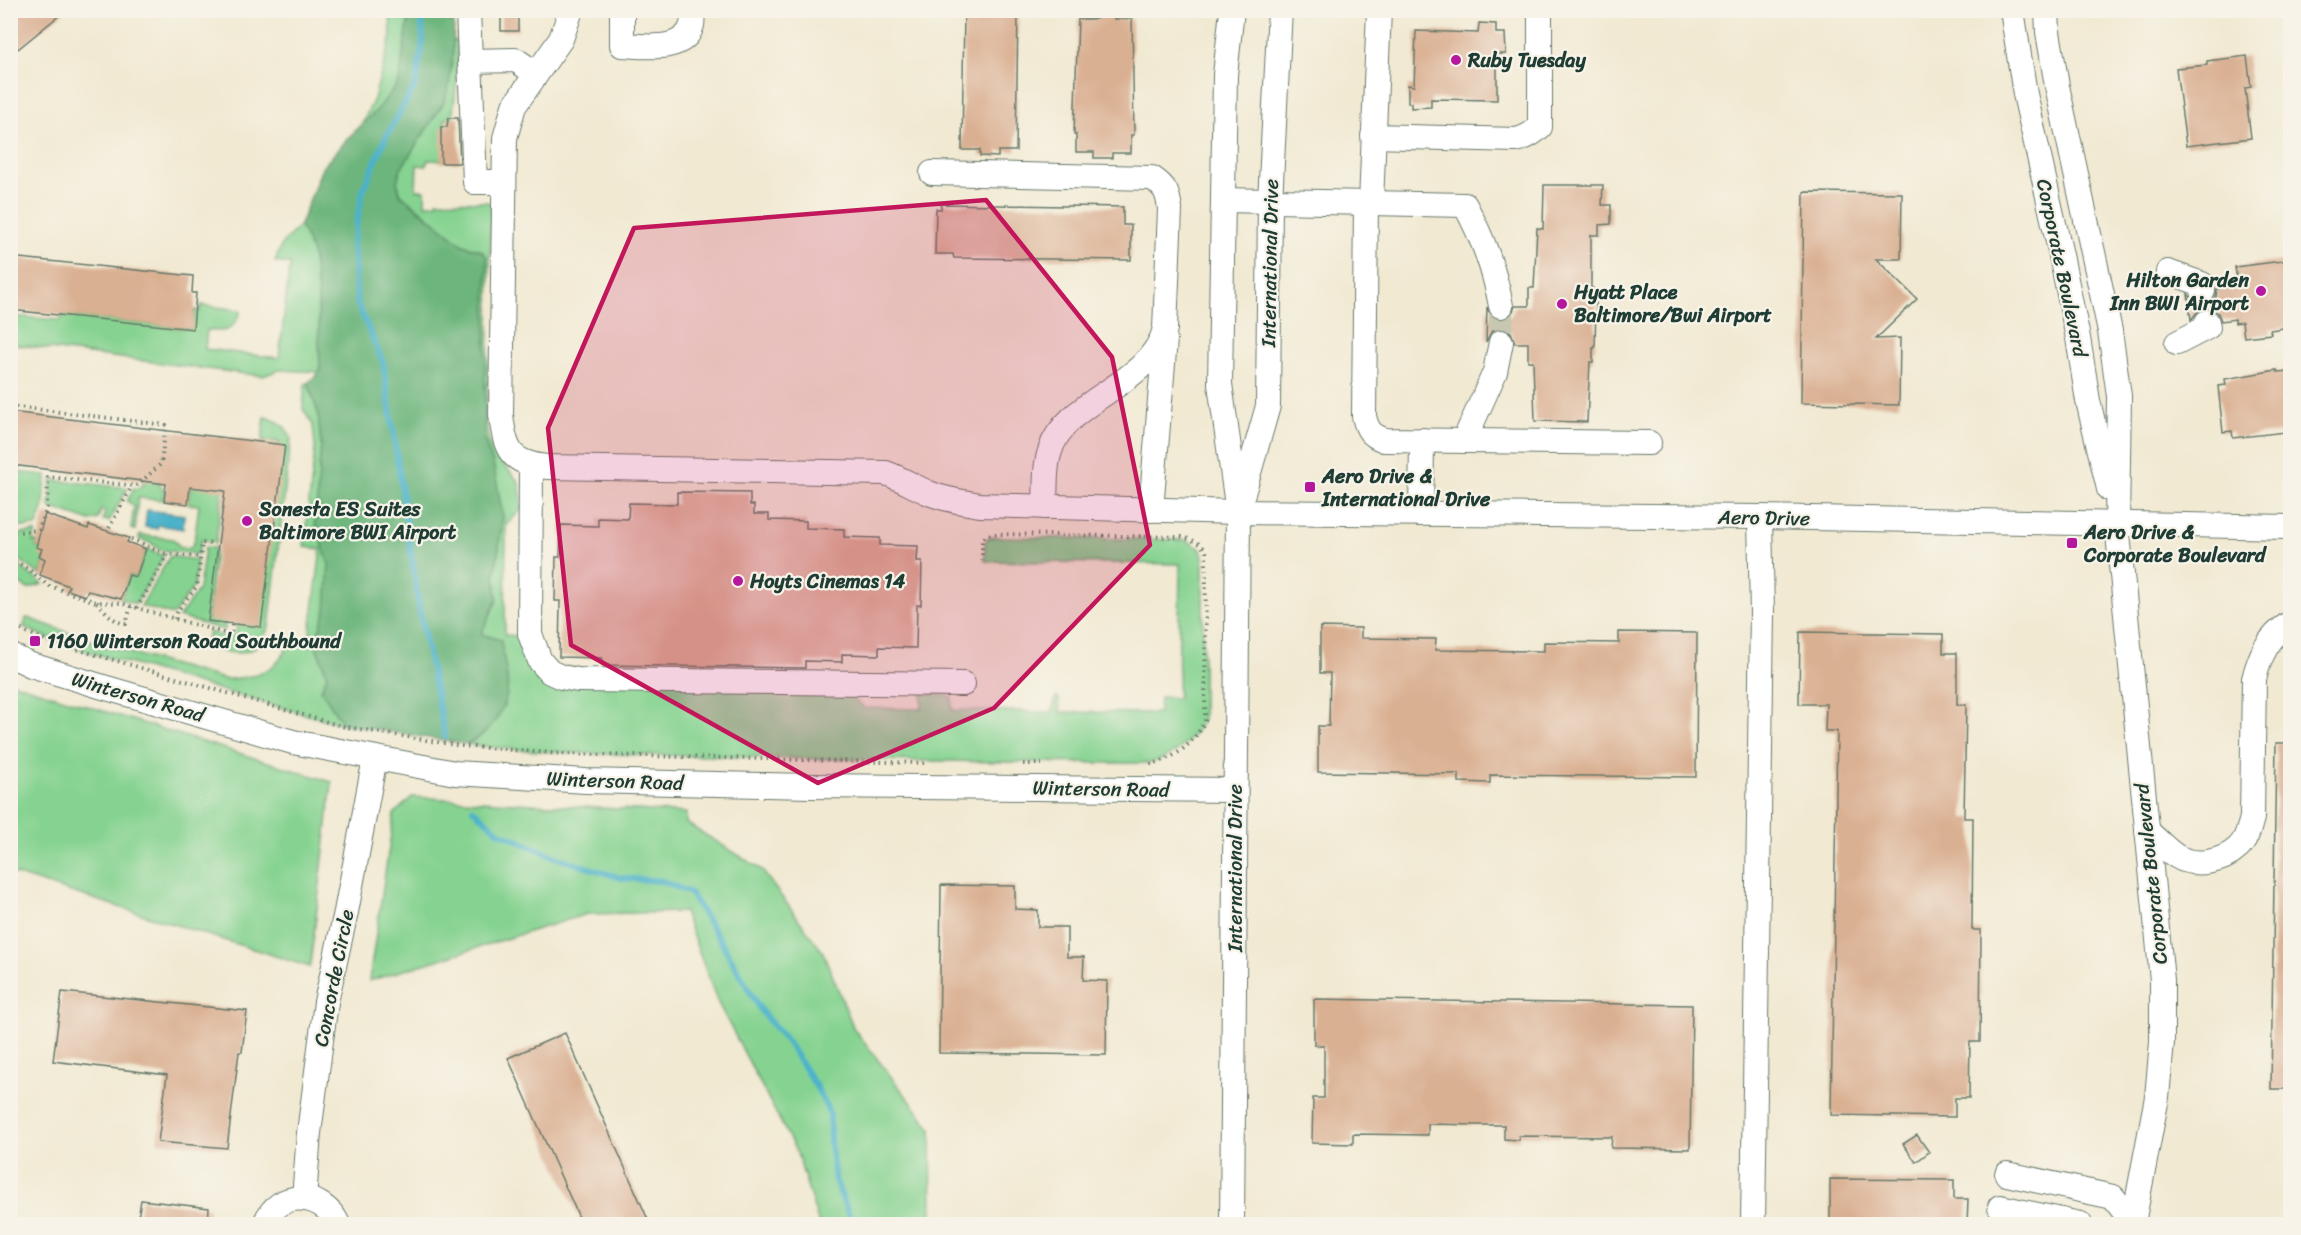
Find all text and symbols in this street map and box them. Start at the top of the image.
place label: Ruby Tuesday [1467,43,1586,78]
marker: Ruby Tuesday [1449,53,1463,67]
street label: Corporate Boulevard [2026,176,2098,362]
street label: International Drive [1251,179,1289,348]
place label: Hilton Garden Inn BWI Airport [2109,263,2249,321]
place label: Hyatt Place Baltimore/Bwi Airport [1573,275,1772,333]
marker: Hilton Garden Inn BWI Airport [2254,284,2268,298]
marker: Hyatt Place Baltimore/Bwi Airport [1555,297,1569,311]
place label: Aero Drive & International Drive [1321,459,1491,517]
marker: Aero Drive & International Drive [1303,480,1317,494]
place label: Sonesta ES Suites Baltimore BWI Airport [258,492,457,550]
street label: Aero Drive [1717,500,1810,536]
marker: Sonesta ES Suites Baltimore BWI Airport [240,514,254,528]
place label: Aero Drive & Corporate Boulevard [2083,515,2267,573]
marker: Aero Drive & Corporate Boulevard [2065,536,2079,550]
place label: Hoyts Cinemas 14 [749,564,906,599]
marker: Hoyts Cinemas 14 [731,574,745,588]
place label: 1160 Winterson Road Southbound [47,624,342,659]
marker: 1160 Winterson Road Southbound [28,634,42,648]
street label: Winterson Road [67,661,210,733]
street label: Winterson Road [546,761,685,801]
street label: Winterson Road [1032,770,1171,808]
street label: Corporate Boulevard [2124,780,2178,966]
street label: International Drive [1218,784,1253,953]
street label: Concorde Circle [304,906,364,1050]

